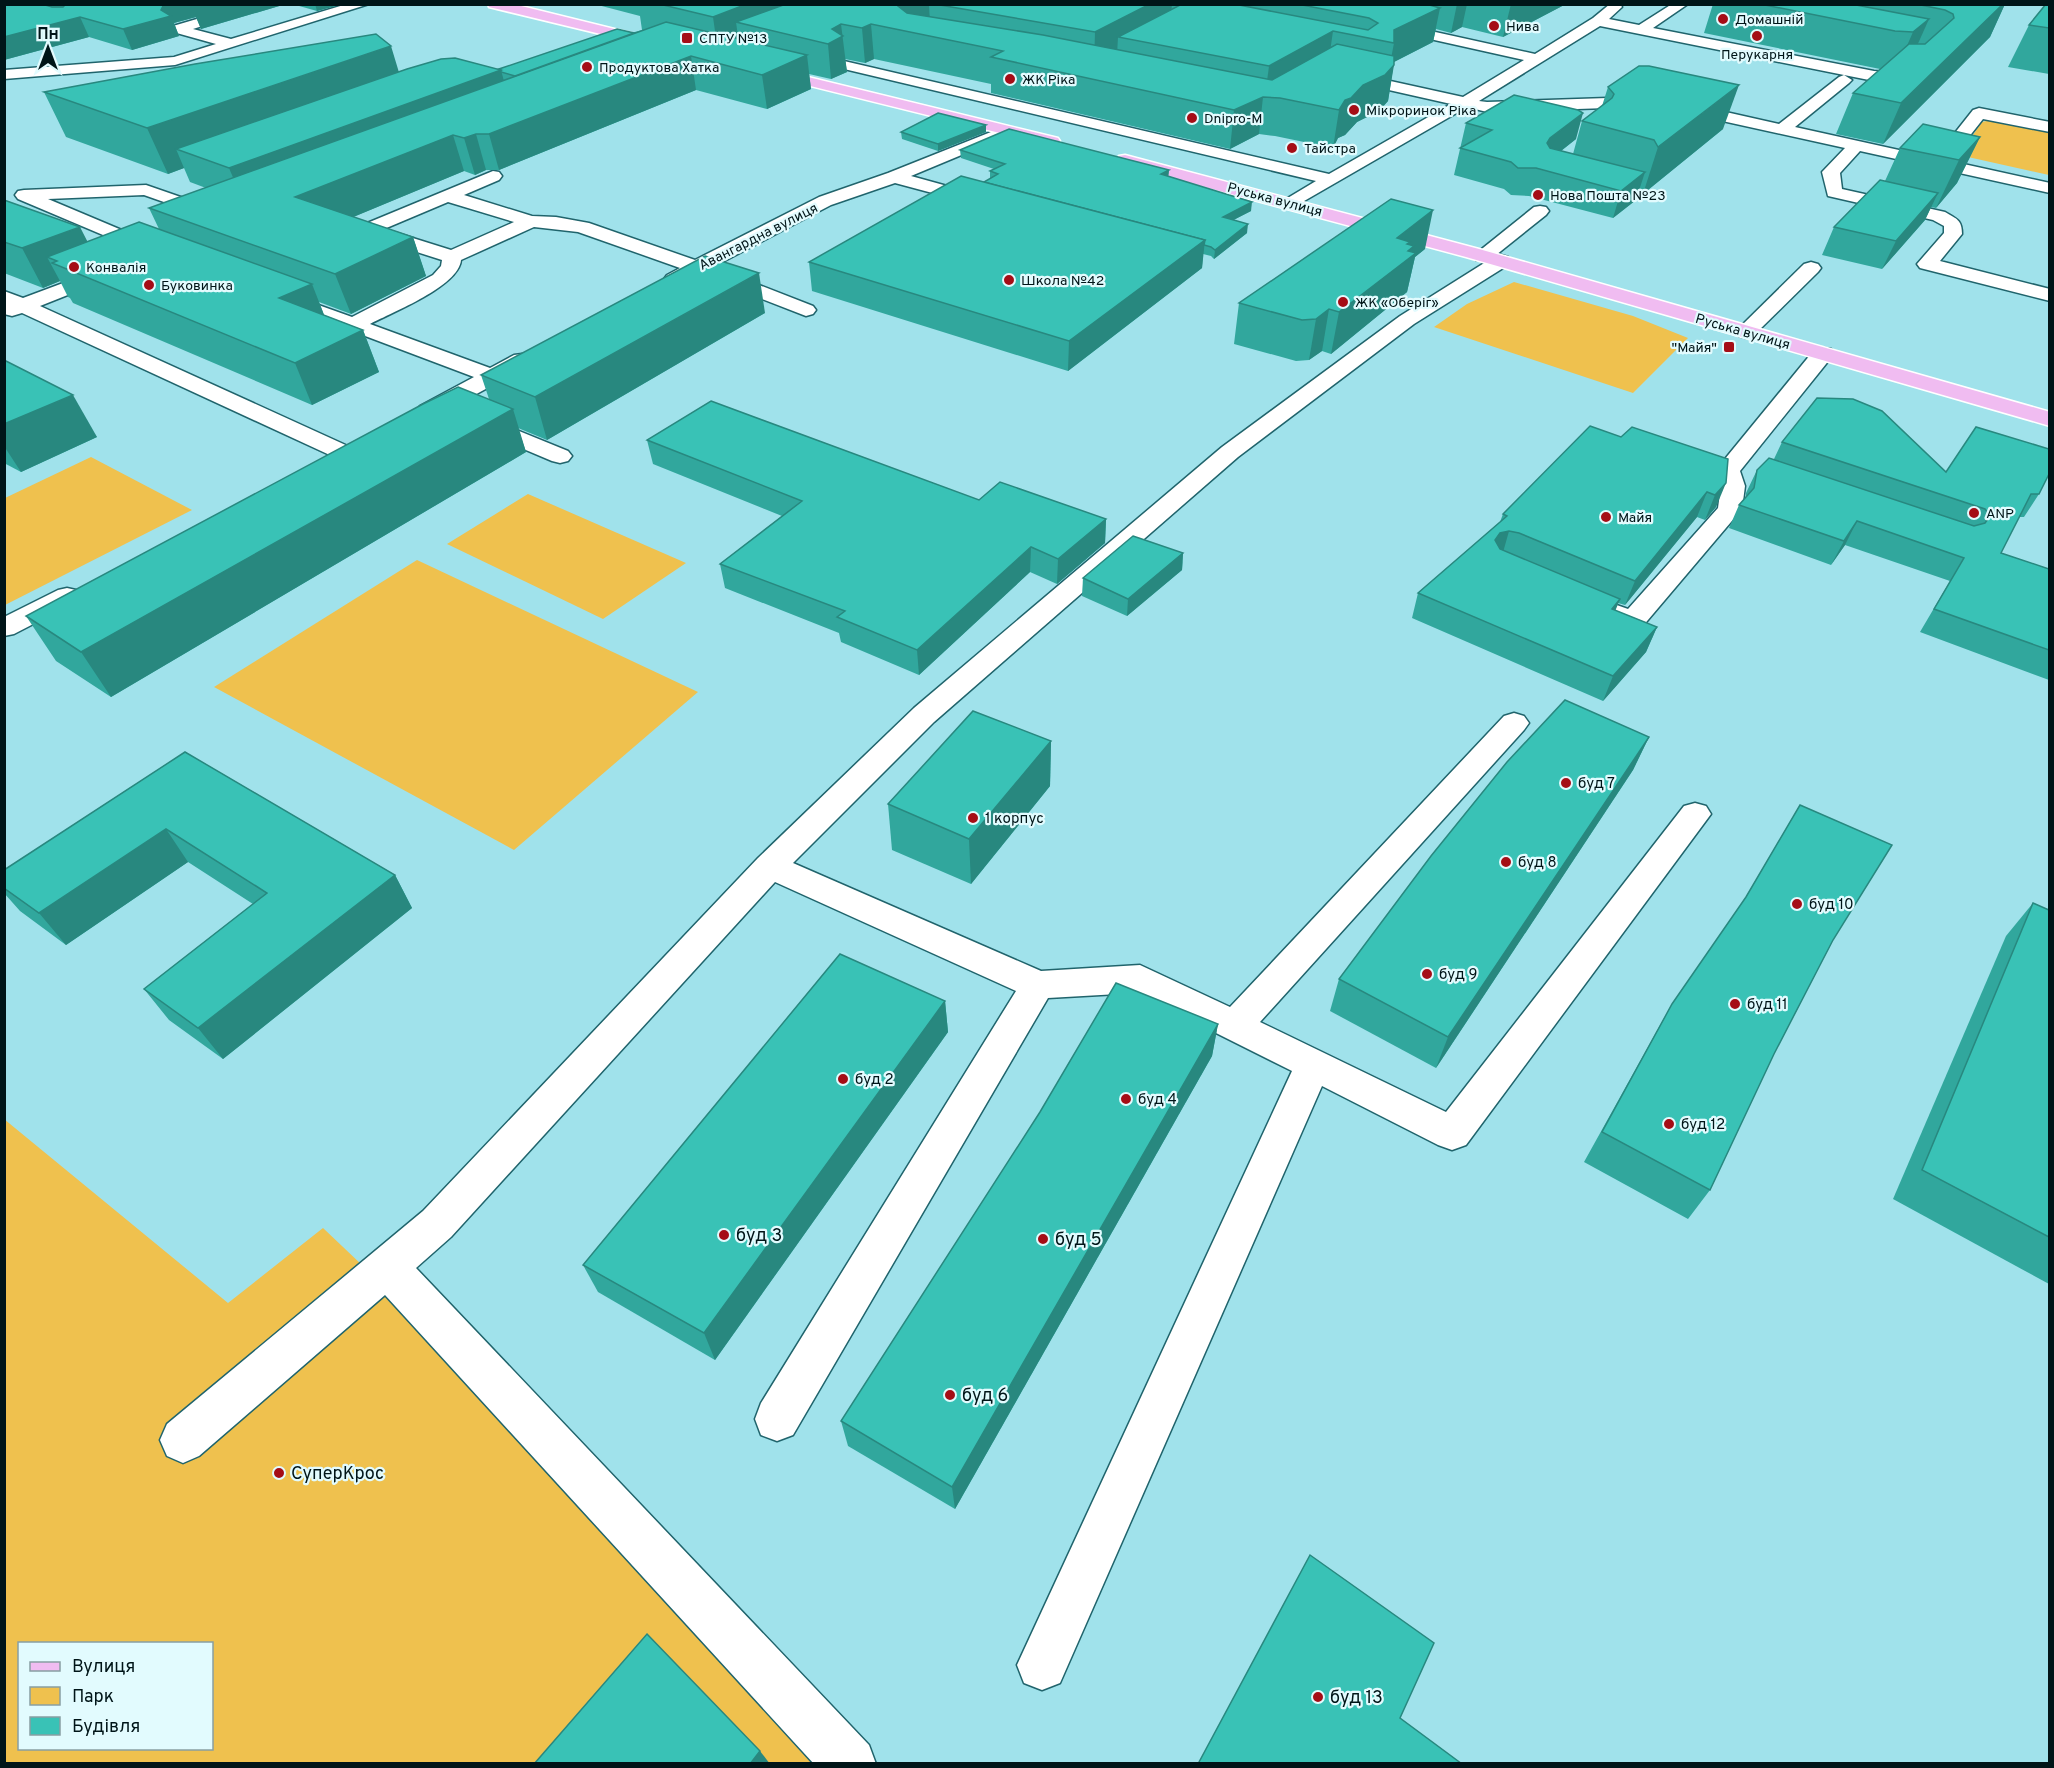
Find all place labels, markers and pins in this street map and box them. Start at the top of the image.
marker: Домашній [1716,12,1730,26]
place label: Домашній [1735,12,1803,29]
marker: Нива [1487,19,1501,33]
place label: Нива [1506,19,1539,36]
marker: Перукарня [1750,29,1764,43]
marker: СПТУ №13 [680,31,694,45]
place label: СПТУ №13 [699,31,767,48]
place label: Перукарня [1721,47,1793,64]
marker: Продуктова Хатка [580,60,594,74]
place label: Продуктова Хатка [599,60,719,77]
marker: ЖК Ріка [1003,72,1017,86]
place label: ЖК Ріка [1022,72,1076,89]
marker: Мікроринок Ріка [1347,103,1361,117]
place label: Мікроринок Ріка [1366,103,1476,120]
marker: Dnipro-M [1185,111,1199,125]
place label: Dnipro-M [1204,111,1263,128]
marker: Тайстра [1285,141,1299,155]
place label: Тайстра [1304,141,1356,158]
marker: Нова Пошта №23 [1531,188,1545,202]
place label: Нова Пошта №23 [1550,188,1666,205]
marker: Конвалія [67,260,81,274]
place label: Конвалія [86,260,146,277]
marker: Школа №42 [1002,273,1016,287]
place label: Школа №42 [1021,273,1104,290]
marker: Буковинка [142,278,156,292]
place label: Буковинка [161,278,233,295]
marker: ЖК «Оберіг» [1336,295,1350,309]
place label: ЖК «Оберіг» [1355,295,1439,312]
place label: "Майя" [1672,340,1717,357]
marker: "Майя" [1722,340,1736,354]
marker: ANP [1967,506,1981,520]
place label: ANP [1986,506,2014,523]
marker: Майя [1599,510,1613,524]
place label: Майя [1618,510,1652,527]
place label: буд 7 [1578,775,1615,794]
marker: буд 7 [1559,776,1573,790]
place label: 1 корпус [985,810,1044,829]
marker: 1 корпус [966,811,980,825]
place label: буд 8 [1518,854,1557,873]
marker: буд 8 [1499,855,1513,869]
place label: буд 10 [1809,896,1854,915]
marker: буд 10 [1790,897,1804,911]
place label: буд 9 [1439,966,1477,985]
marker: буд 9 [1420,967,1434,981]
place label: буд 11 [1747,996,1788,1015]
marker: буд 11 [1728,997,1742,1011]
place label: буд 2 [855,1071,894,1090]
marker: буд 2 [836,1072,850,1086]
place label: буд 4 [1138,1091,1177,1110]
marker: буд 4 [1119,1092,1133,1106]
place label: буд 12 [1681,1116,1725,1135]
marker: буд 12 [1662,1117,1676,1131]
place label: буд 3 [736,1225,782,1248]
marker: буд 3 [717,1228,731,1242]
place label: буд 5 [1055,1229,1102,1252]
marker: буд 5 [1036,1232,1050,1246]
place label: буд 6 [962,1385,1008,1408]
marker: буд 6 [943,1388,957,1402]
place label: СуперКрос [291,1463,384,1486]
marker: СуперКрос [272,1466,286,1480]
place label: буд 13 [1330,1687,1383,1710]
marker: буд 13 [1311,1690,1325,1704]

